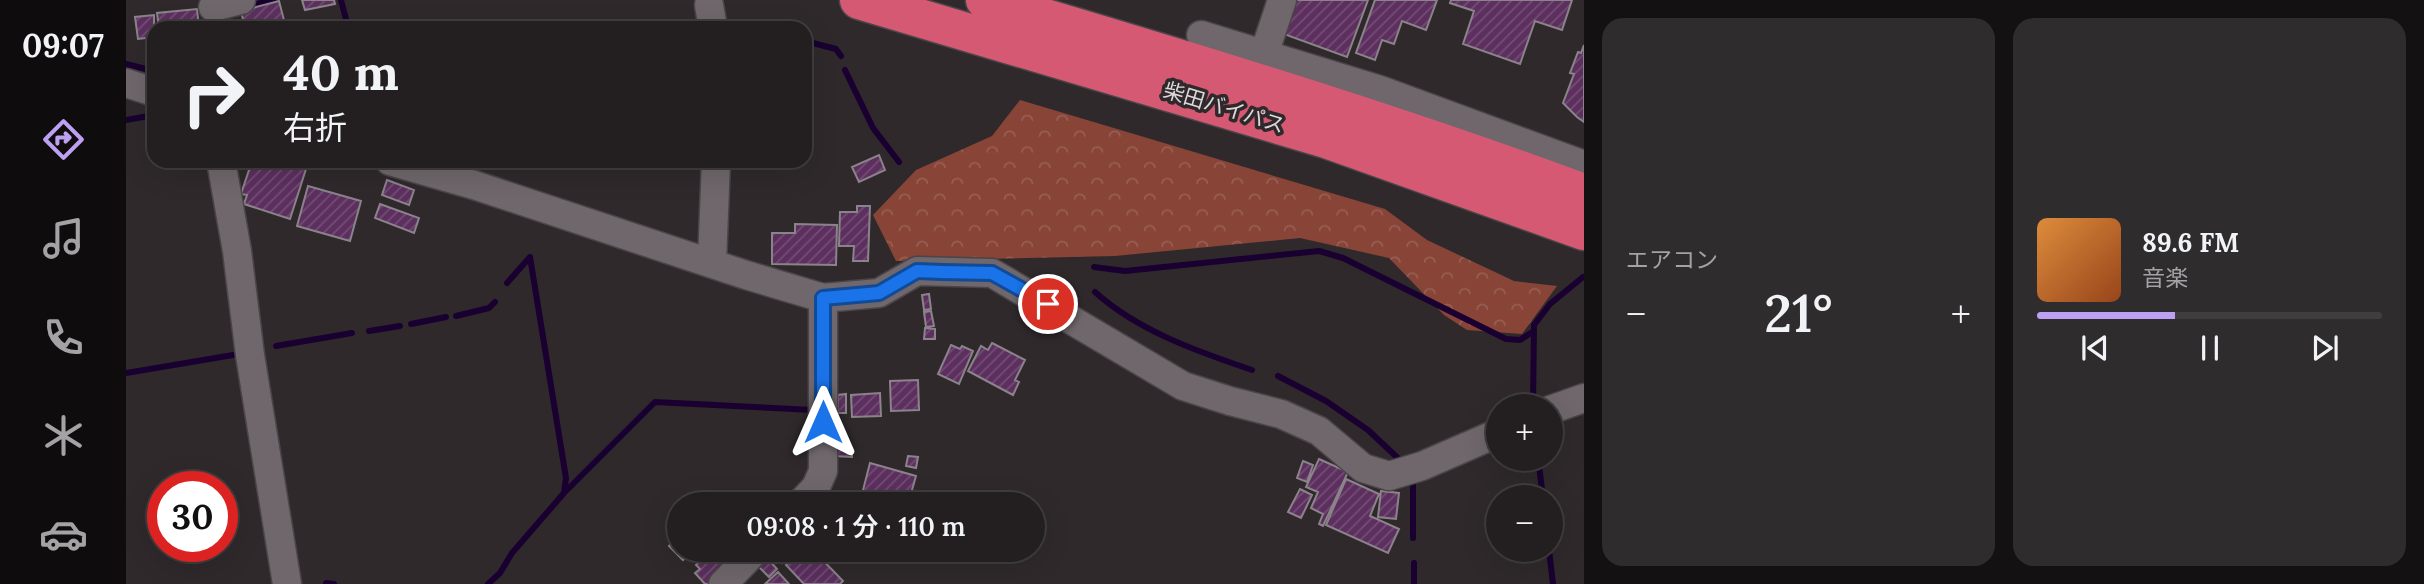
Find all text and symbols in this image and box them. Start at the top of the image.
text: 09:07 [22,25,104,66]
text: 40 m [283,41,399,103]
icon: right [168,49,259,140]
street label: 柴田バイパス [1160,76,1288,139]
text: 右折 [283,107,347,148]
icon: directions [39,115,88,164]
icon: music [39,214,88,263]
text: 89.6 FM [2142,226,2239,259]
text: エアコン [1626,245,1718,274]
text: 音楽 [2142,263,2188,292]
pin [1018,274,1078,334]
text: 21° [1764,280,1833,346]
icon: arrive [1029,285,1067,323]
text: − [1626,290,1646,338]
text: + [1951,290,1971,338]
icon: phone [39,313,88,362]
icon: previous [2076,329,2114,367]
icon: pause [2191,329,2229,367]
icon: next [2306,329,2344,367]
position arrow [786,385,860,459]
map controls [1486,394,1563,562]
button: + [1486,394,1563,471]
icon: climate [39,411,88,460]
speed limit sign: 30 [147,471,238,562]
button: − [1486,485,1563,562]
icon: car [39,510,88,559]
text: 09:08 · 1 分 · 110 m [747,510,965,543]

